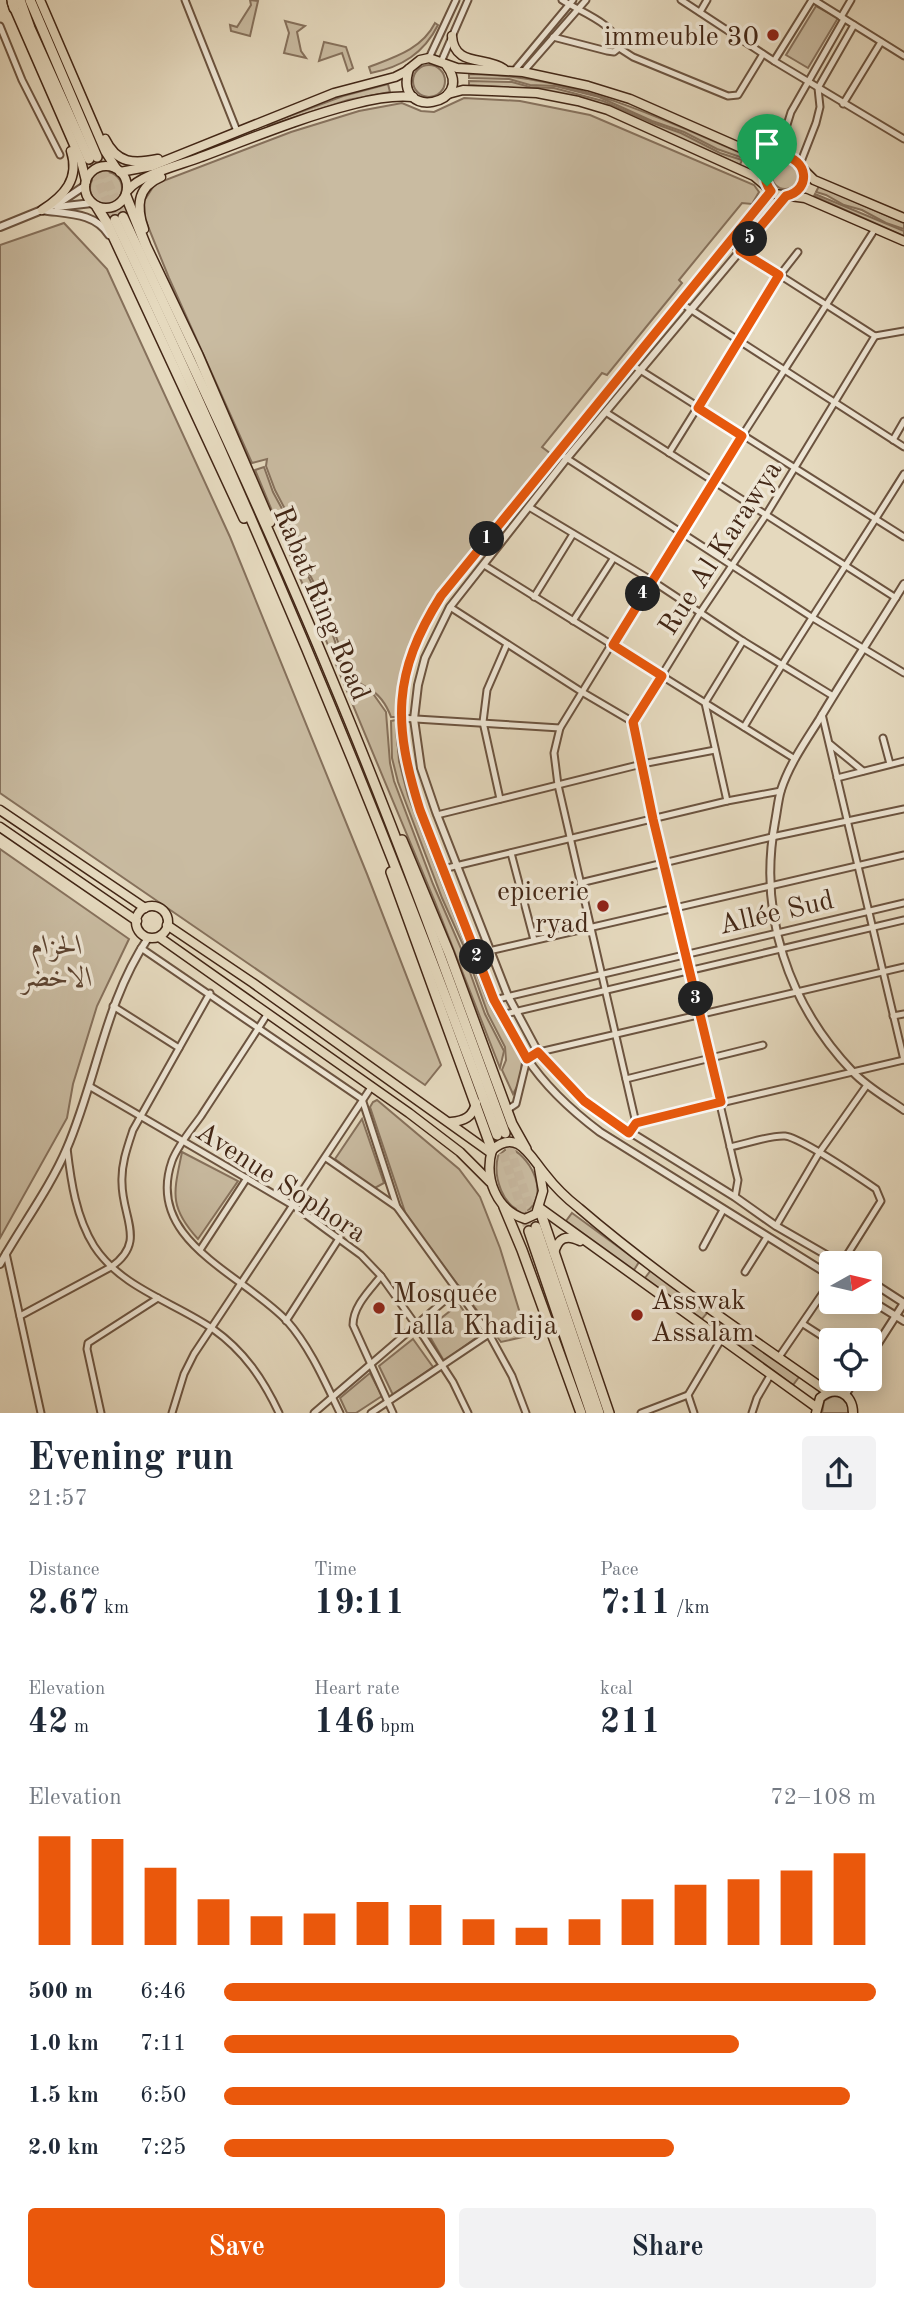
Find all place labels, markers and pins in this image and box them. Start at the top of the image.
place label: immeuble 30 [604,24,759,52]
marker: immeuble 30 [765,27,781,43]
pin [737,114,797,186]
pin: 5 [732,222,768,256]
pin: 1 [470,522,504,556]
pin: 4 [626,576,660,612]
place label: epicerie ryad [497,879,589,939]
marker: epicerie ryad [595,898,611,914]
pin: 2 [460,940,494,974]
pin: 3 [678,982,714,1016]
place label: Mosquée Lalla Khadija [393,1281,558,1341]
place label: Asswak Assalam [651,1288,754,1348]
marker: Mosquée Lalla Khadija [371,1300,387,1316]
marker: Asswak Assalam [629,1307,645,1323]

